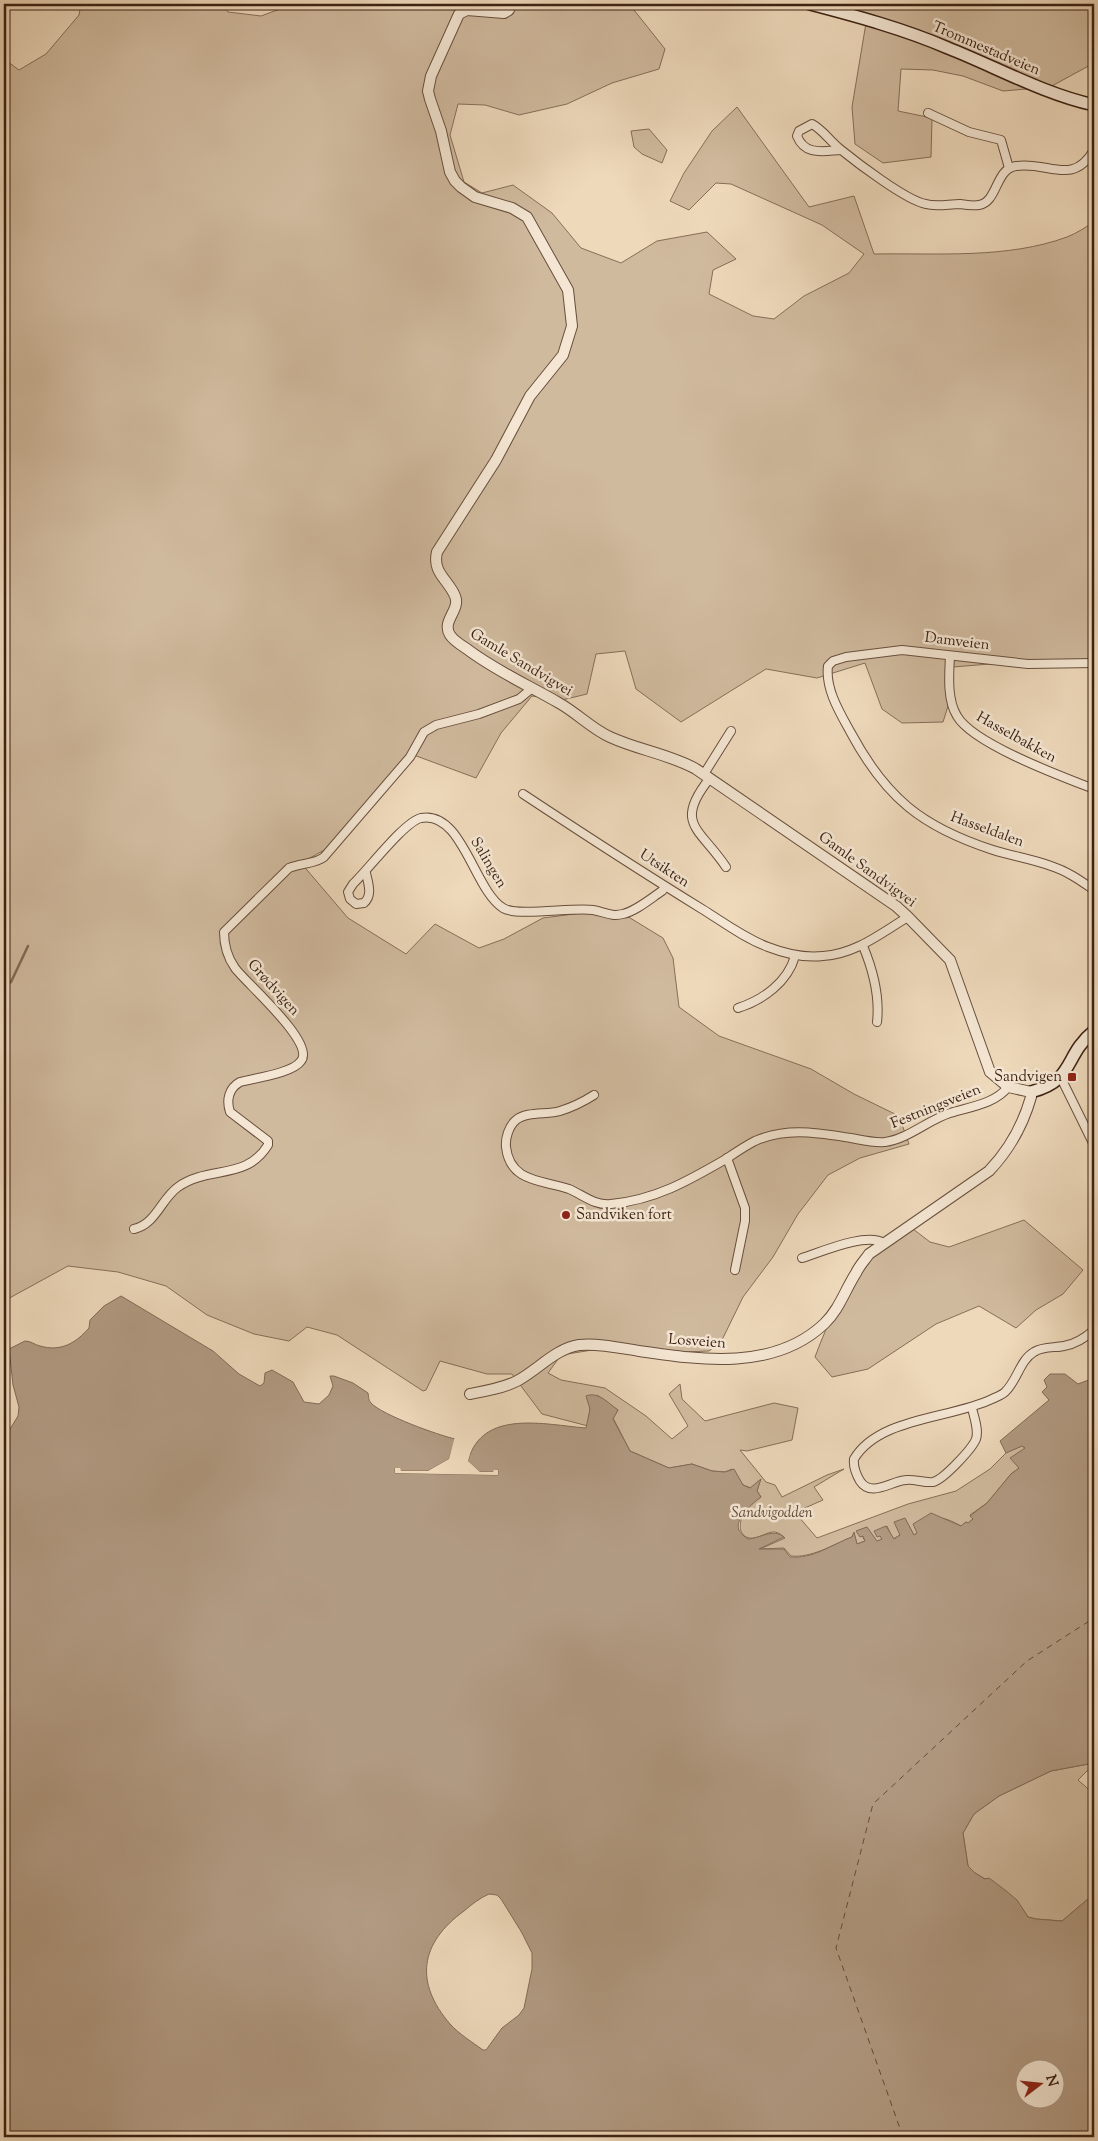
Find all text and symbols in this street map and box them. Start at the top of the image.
street label: Trommestadveien [929,17,1043,81]
street label: Gamle Sandvigvei [466,624,576,702]
street label: Damveien [923,628,991,656]
street label: Hasselbakken [972,707,1060,769]
street label: Hasseldalen [947,807,1027,853]
street label: Gamle Sandvigvei [814,827,920,913]
street label: Salingen [465,834,512,893]
street label: Utsikten [635,845,694,893]
street label: Grødvigen [242,955,304,1021]
place label: Sandvigen [994,1067,1062,1088]
marker: Sandvigen [1066,1071,1078,1083]
street label: Festningsveien [888,1079,984,1135]
place label: Sandviken fort [576,1205,672,1226]
marker: Sandviken fort [560,1209,572,1221]
street label: Losveien [668,1330,727,1354]
park label: Sandvigodden [731,1503,813,1524]
north arrow [1016,2058,1066,2108]
text: N [1039,2073,1062,2089]

